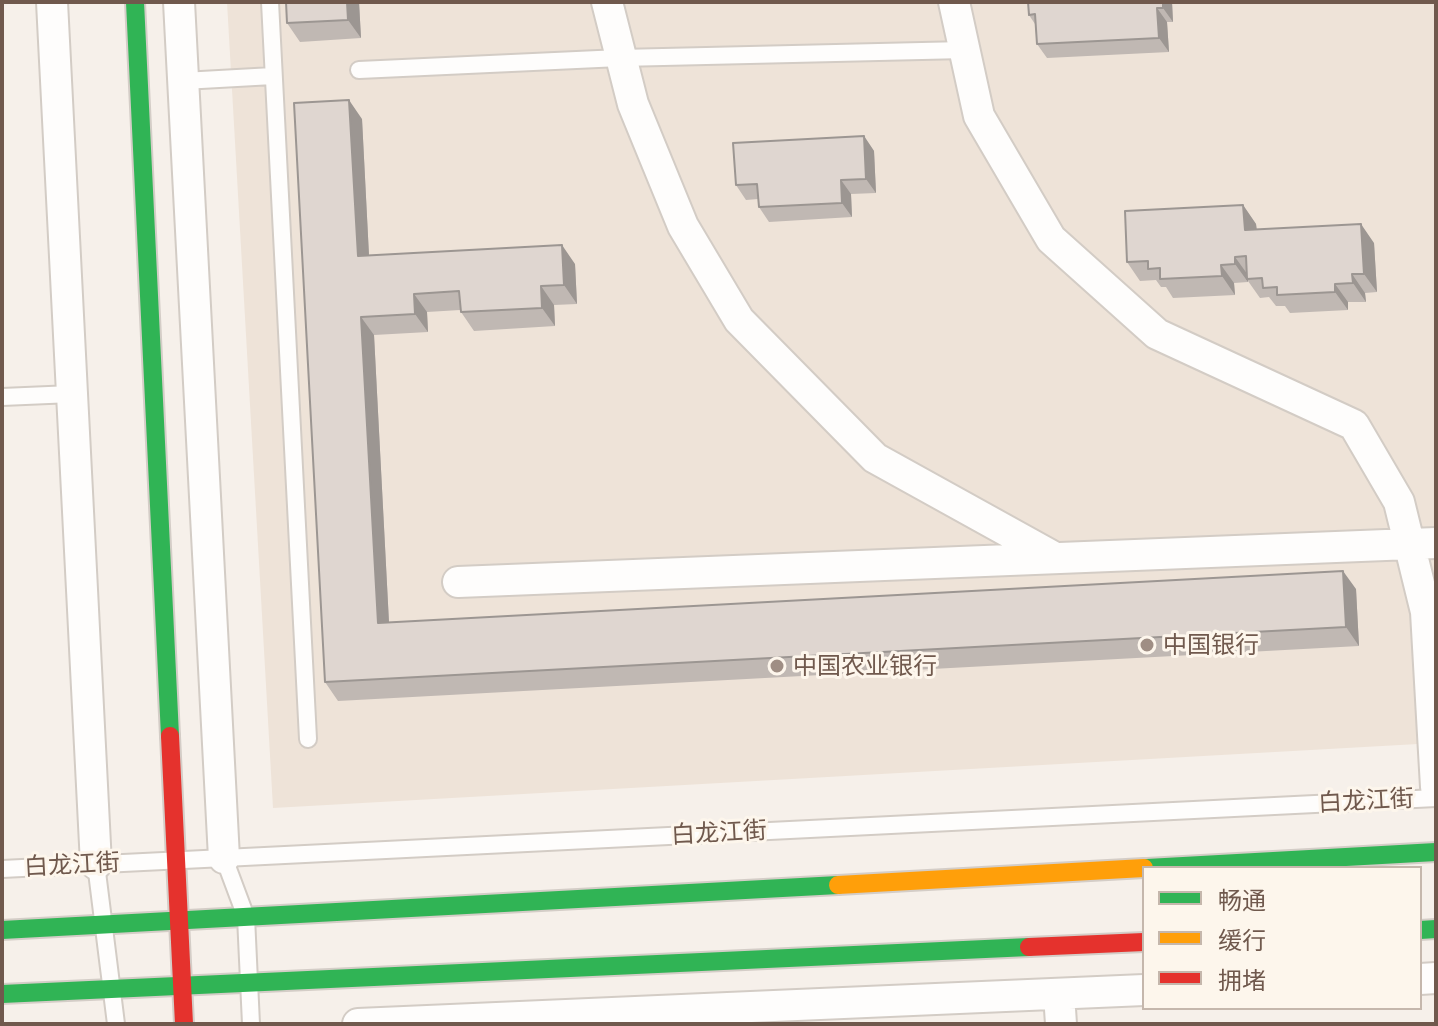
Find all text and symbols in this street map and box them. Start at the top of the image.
place label: 中国银行 [1163,631,1259,659]
marker: 中国银行 [1138,636,1156,654]
place label: 中国农业银行 [793,652,937,680]
marker: 中国农业银行 [768,657,786,675]
street label: 白龙江街 [1317,784,1415,818]
street label: 白龙江街 [670,816,768,850]
street label: 白龙江街 [23,848,121,882]
legend [1142,866,1422,1010]
text: 畅通 [1218,885,1266,914]
text: 缓行 [1218,925,1266,954]
text: 拥堵 [1218,965,1266,994]

